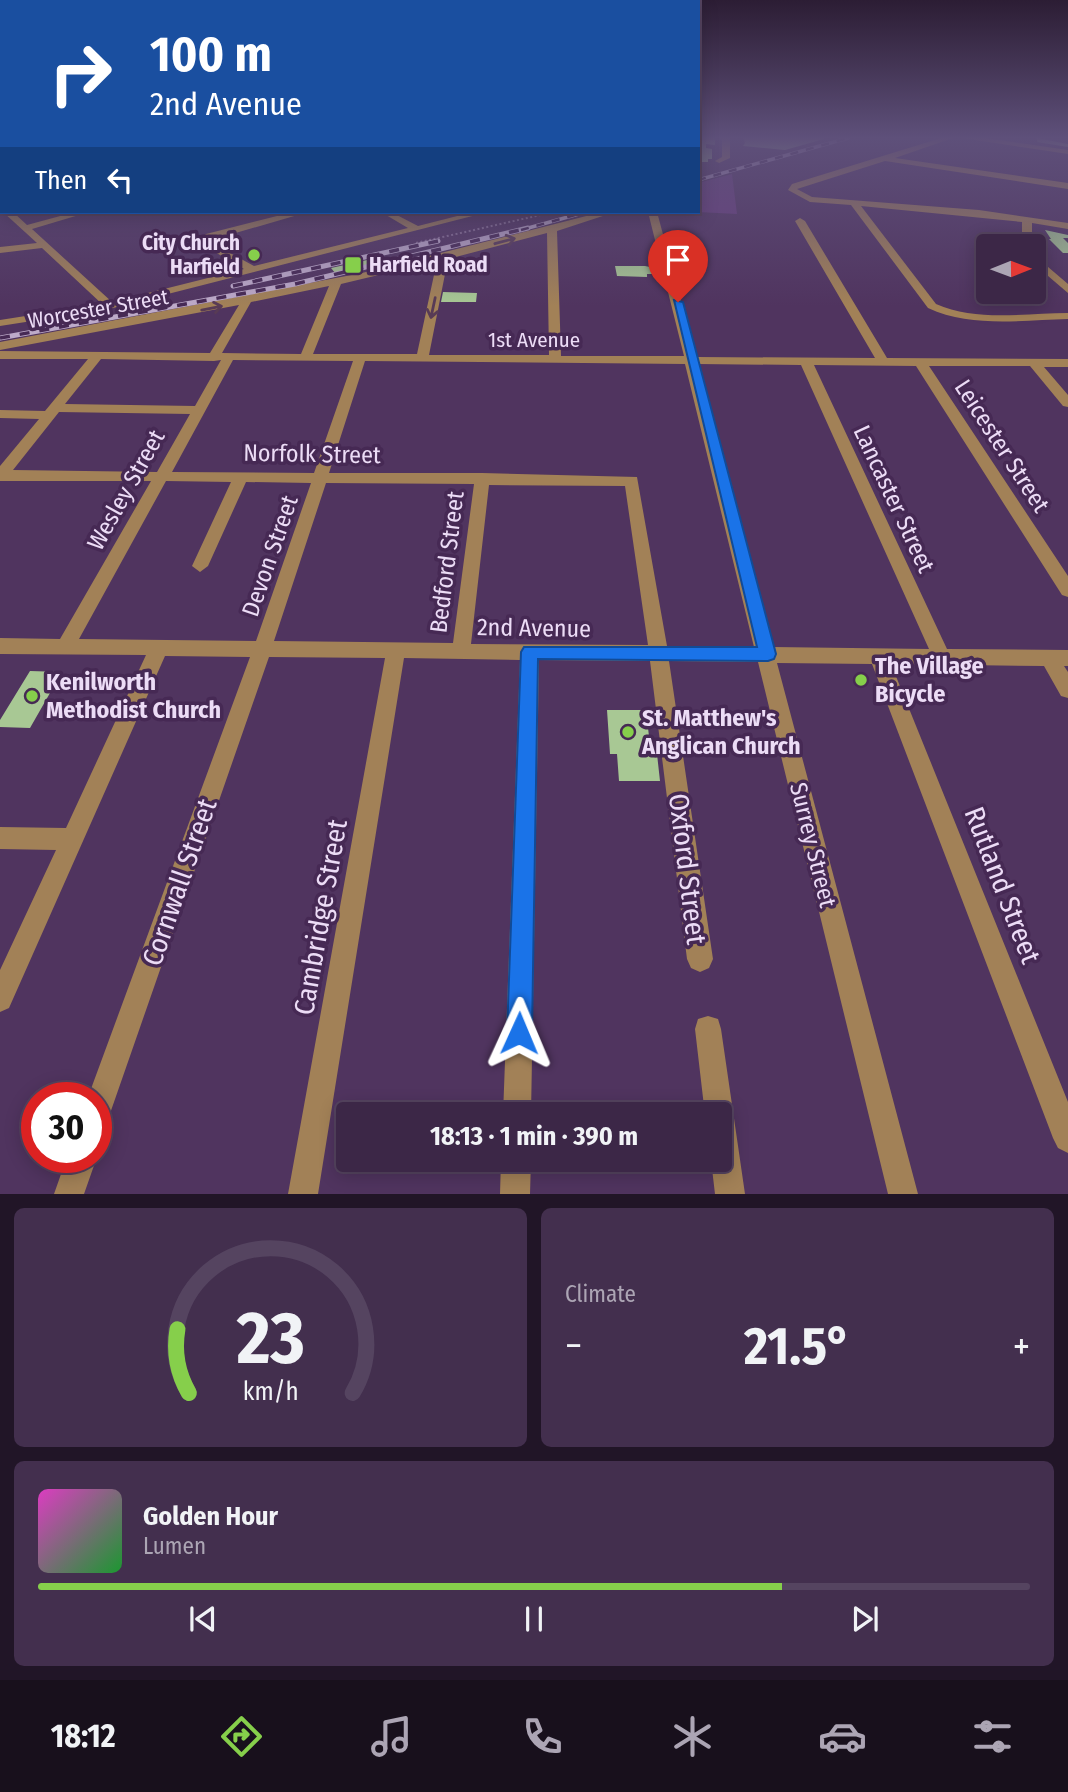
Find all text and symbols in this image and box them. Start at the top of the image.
text: 100 m [150,25,272,84]
icon: right [35,28,126,119]
text: 2nd Avenue [150,85,302,123]
icon: left [101,161,139,199]
text: Then [35,165,87,196]
place label: City Church Harfield [142,230,240,280]
pin [648,230,708,302]
one-way arrow [493,234,516,247]
north arrow [976,234,1046,304]
map controls [976,234,1046,304]
icon: arrive [659,241,697,279]
marker: City Church Harfield [246,247,262,263]
place label: Harfield Road [369,252,488,278]
marker: Harfield Road [343,255,363,275]
street label: Worcester Street [26,284,170,334]
one-way arrow [425,296,439,319]
one-way arrow [200,301,223,315]
street label: 1st Avenue [488,327,580,353]
street label: Leicester Street [949,375,1055,518]
street label: Lancaster Street [848,421,940,577]
street label: Wesley Street [81,425,171,555]
street label: Norfolk Street [243,439,381,469]
street label: Bedford Street [424,489,470,635]
street label: Devon Street [236,492,304,620]
street label: 2nd Avenue [477,613,591,643]
place label: The Village Bicycle [875,652,984,708]
place label: Kenilworth Methodist Church [46,668,221,724]
marker: The Village Bicycle [853,672,869,688]
marker: Kenilworth Methodist Church [24,688,40,704]
place label: St. Matthew's Anglican Church [641,704,801,760]
marker: St. Matthew's Anglican Church [620,724,636,740]
street label: Surrey Street [784,780,842,910]
street label: Oxford Street [662,792,713,947]
street label: Cornwall Street [135,793,224,970]
street label: Rutland Street [958,802,1048,969]
street label: Cambridge Street [287,816,354,1017]
position arrow [482,996,556,1070]
speed limit sign: 30 [21,1082,112,1173]
text: 18:13 · 1 min · 390 m [430,1121,638,1152]
text: Climate [565,1280,636,1308]
text: 23 [235,1296,305,1383]
text: 21.5° [744,1315,851,1378]
text: − [565,1323,582,1369]
text: + [1013,1323,1030,1369]
text: km/h [243,1377,298,1407]
text: Golden Hour [143,1501,278,1532]
text: Lumen [143,1532,206,1560]
icon: previous [184,1600,222,1638]
icon: pause [515,1600,553,1638]
icon: next [846,1600,884,1638]
icon: directions [217,1712,266,1761]
icon: music [367,1712,416,1761]
icon: phone [518,1712,567,1761]
icon: climate [668,1712,717,1761]
icon: car [818,1712,867,1761]
icon: filters [968,1712,1017,1761]
text: 18:12 [51,1717,116,1755]

